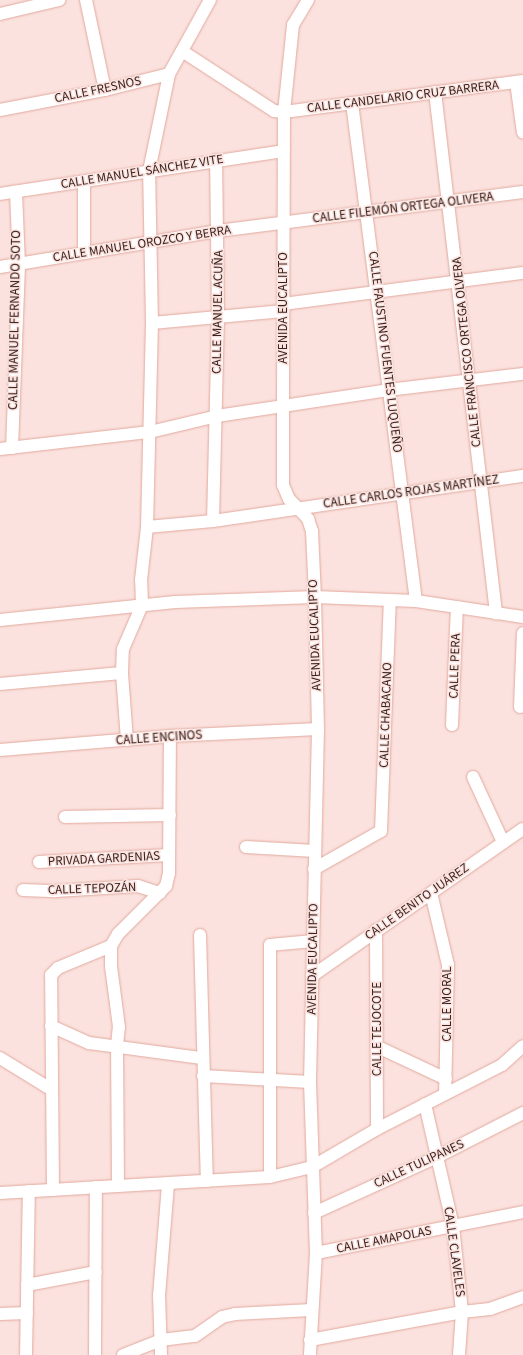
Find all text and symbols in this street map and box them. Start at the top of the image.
street label: CALLE FRESNOS [53,73,143,107]
street label: CALLE CANDELARIO CRUZ BARRERA [306,77,500,117]
street label: CALLE MANUEL SÁNCHEZ VITE [60,151,224,193]
street label: CALLE FILEMÓN ORTEGA OLIVERA [312,189,494,227]
street label: CALLE MANUEL OROZCO Y BERRA [52,222,232,266]
street label: CALLE MANUEL FERNANDO SOTO [6,230,24,410]
street label: CALLE MANUEL ACUÑA [209,250,227,374]
street label: CALLE FAUSTINO FUENTES LUQUEÑO [365,250,405,454]
street label: AVENIDA EUCALIPTO [275,252,291,364]
street label: CALLE FRANCISCO ORTEGA OLVERA [449,256,485,448]
street label: CALLE CARLOS ROJAS MARTÍNEZ [322,472,500,512]
street label: AVENIDA EUCALIPTO [305,579,325,691]
street label: CALLE PERA [446,633,464,699]
street label: CALLE CHABACANO [376,662,396,768]
street label: CALLE ENCINOS [115,727,203,749]
street label: PRIVADA GARDENIAS [47,848,161,870]
street label: CALLE BENITO JUÁREZ [362,860,472,944]
street label: CALLE TEPOZÁN [47,880,137,898]
street label: AVENIDA EUCALIPTO [304,903,322,1015]
street label: CALLE MORAL [439,966,455,1042]
street label: CALLE TEJOCOTE [369,982,385,1076]
street label: CALLE TULIPANES [371,1136,467,1192]
street label: CALLE CLAVELES [440,1206,468,1298]
street label: CALLE AMAPOLAS [335,1223,433,1257]

